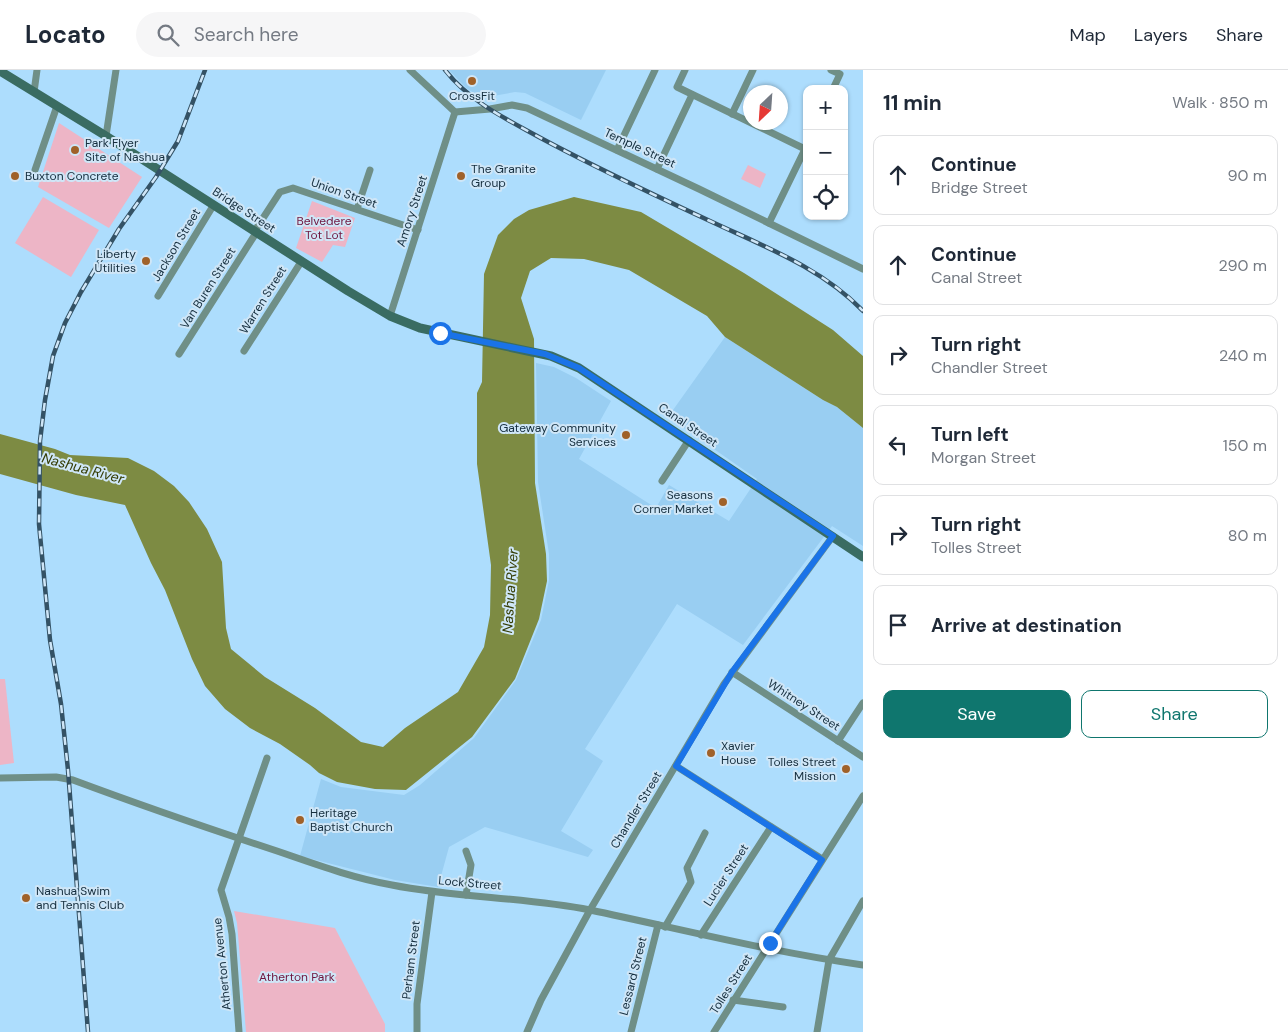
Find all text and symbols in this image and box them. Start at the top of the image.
search box [136,12,486,57]
text: Locato [25,19,106,50]
icon: search [154,21,182,49]
text: Search here [194,22,299,47]
text: Map [1070,23,1106,47]
text: Layers [1134,23,1188,47]
text: Share [1216,23,1263,47]
marker: CrossFit [466,75,478,87]
north arrow [743,85,788,130]
map controls [803,85,848,220]
button: + [803,85,848,130]
place label: CrossFit [449,88,495,104]
text: 11 min [883,89,942,117]
text: Walk · 850 m [1172,92,1268,113]
street label: Temple Street [602,124,679,172]
button: − [803,130,848,175]
place label: Park Flyer Site of Nashua [85,135,165,165]
marker: Park Flyer Site of Nashua [69,144,81,156]
text: Continue [931,152,1017,177]
place label: The Granite Group [471,161,536,191]
icon: ahead [884,161,912,189]
text: 90 m [1227,165,1267,186]
place label: Buxton Concrete [25,168,119,184]
marker: Buxton Concrete [9,170,21,182]
marker: The Granite Group [455,170,467,182]
street label: Amory Street [393,173,431,249]
street label: Union Street [309,174,379,212]
button: locate [803,175,848,220]
text: Bridge Street [931,177,1028,198]
street label: Bridge Street [209,184,279,237]
street label: Jackson Street [148,205,204,284]
park label: Belvedere Tot Lot [297,213,352,243]
text: Continue [931,242,1017,267]
street label: Van Buren Street [177,244,240,332]
place label: Liberty Utilities [95,246,136,276]
icon: ahead [884,251,912,279]
marker: Liberty Utilities [140,255,152,267]
text: 290 m [1218,255,1267,276]
street label: Warren Street [236,263,290,337]
text: Canal Street [931,267,1022,288]
route start [429,322,452,345]
text: Turn right [931,332,1021,357]
icon: right [884,341,912,369]
text: 240 m [1219,345,1267,366]
text: Chandler Street [931,357,1048,378]
street label: Canal Street [655,399,721,451]
place label: Gateway Community Services [499,420,616,450]
text: Turn left [931,422,1009,447]
marker: Gateway Community Services [620,429,632,441]
icon: left [884,431,912,459]
text: 150 m [1223,435,1267,456]
text: Morgan Street [931,447,1036,468]
water label: Nashua River [40,448,127,488]
place label: Seasons Corner Market [634,487,713,517]
marker: Seasons Corner Market [717,496,729,508]
text: Turn right [931,512,1021,537]
icon: right [884,521,912,549]
text: 80 m [1228,525,1267,546]
text: Tolles Street [931,537,1022,558]
water label: Nashua River [498,547,522,634]
icon: arrive [884,611,912,639]
text: Arrive at destination [931,613,1122,638]
street label: Whitney Street [765,676,844,735]
button: Save [883,690,1071,738]
button: Share [1081,690,1268,738]
place label: Xavier House [721,738,756,768]
marker: Xavier House [705,747,717,759]
place label: Tolles Street Mission [768,754,836,784]
marker: Tolles Street Mission [840,763,852,775]
street label: Chandler Street [607,768,666,852]
place label: Heritage Baptist Church [310,805,393,835]
marker: Heritage Baptist Church [294,814,306,826]
street label: Lucier Street [700,840,752,909]
street label: Lock Street [438,872,503,894]
place label: Nashua Swim and Tennis Club [36,883,124,913]
marker: Nashua Swim and Tennis Club [20,892,32,904]
street label: Atherton Avenue [209,917,235,1011]
street label: Perham Street [398,919,424,1000]
route end [759,932,782,955]
street label: Lessard Street [616,935,651,1017]
street label: Tolles Street [706,951,756,1017]
park label: Atherton Park [259,969,335,985]

